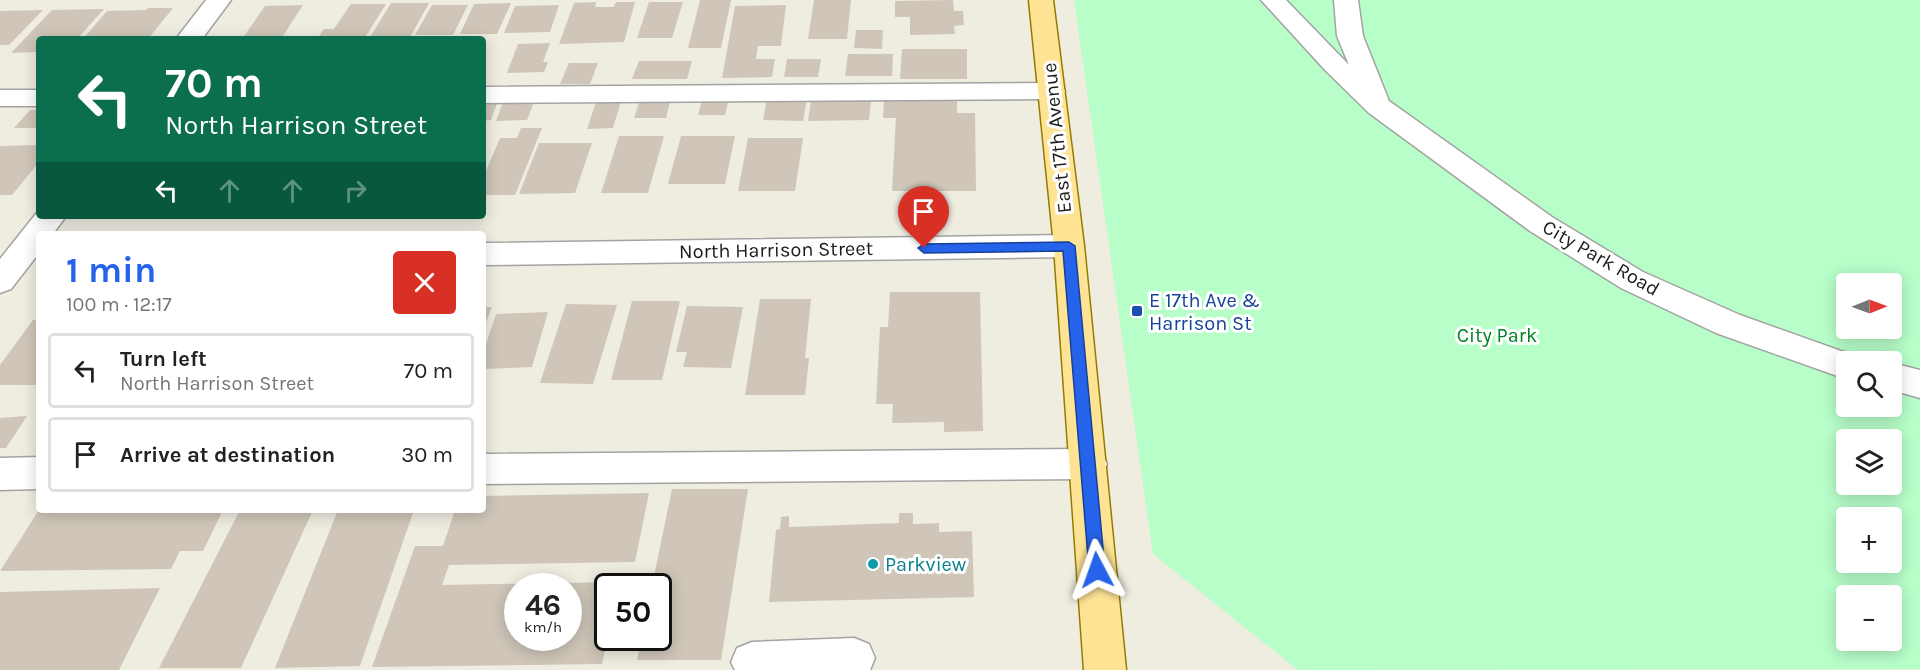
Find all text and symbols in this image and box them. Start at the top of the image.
text: 70 m [165,58,263,108]
icon: left [66,60,144,138]
street label: East 17th Avenue [1038,62,1076,214]
text: North Harrison Street [165,109,427,141]
icon: left [150,174,183,207]
icon: ahead [213,174,246,207]
icon: ahead [276,174,309,207]
icon: right [339,174,372,207]
pin [898,186,949,248]
icon: arrive [907,195,940,228]
street label: City Park Road [1538,215,1664,301]
street label: North Harrison Street [679,237,874,263]
text: 1 min [66,249,156,291]
button: close [393,251,456,314]
north arrow [1836,273,1902,339]
map controls [1836,273,1902,651]
place label: E 17th Ave & Harrison St [1149,289,1260,335]
text: 100 m · 12:17 [66,293,172,316]
marker: E 17th Ave & Harrison St [1130,304,1144,318]
park label: City Park [1457,324,1537,347]
text: Turn left [120,346,207,372]
button: search [1836,351,1902,417]
icon: left [69,354,102,387]
text: 70 m [404,358,453,384]
text: North Harrison Street [120,372,314,395]
button: layers [1836,429,1902,495]
icon: arrive [69,438,102,471]
text: Arrive at destination [120,442,335,468]
text: 30 m [401,442,453,468]
button: + [1836,507,1902,573]
position arrow [1065,538,1129,602]
place label: Parkview [885,553,967,576]
marker: Parkview [866,557,880,571]
speed limit sign: 50 [594,573,672,651]
button: − [1836,585,1902,651]
text: 46 [525,587,561,623]
text: km/h [524,618,562,636]

